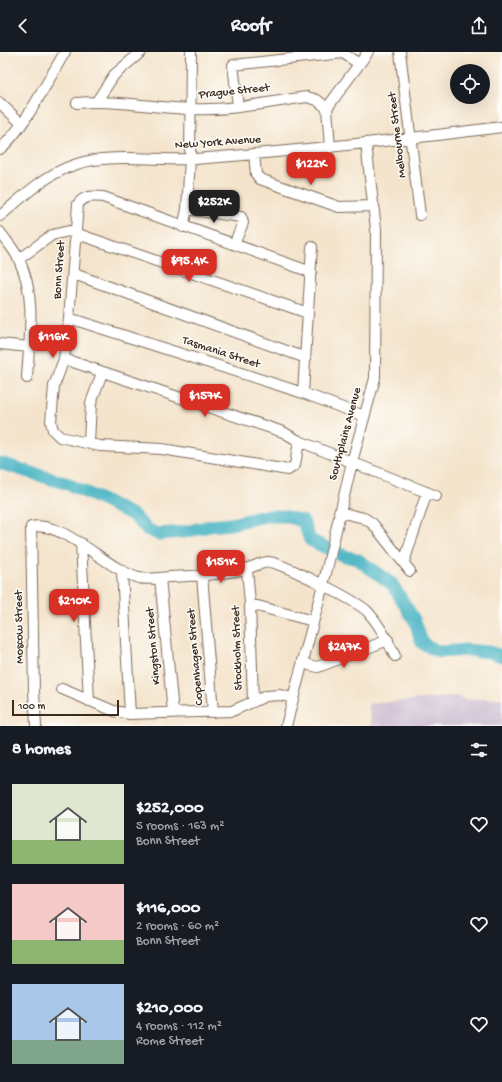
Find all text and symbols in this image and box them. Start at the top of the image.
icon: back [12,15,34,37]
icon: share [468,15,490,37]
text: Roofr [231,16,271,37]
map controls [450,64,490,104]
button: locate [450,64,490,104]
street label: Prague Street [197,81,271,103]
street label: Melbourne Street [386,90,410,179]
street label: New York Avenue [174,133,262,153]
pin: $122K [283,152,339,186]
text: $122K [296,157,327,172]
pin: $252K [186,190,242,224]
text: $252K [198,195,230,210]
street label: Bonn Street [51,239,69,301]
pin: $95.4K [156,249,222,283]
text: $95.4K [171,254,207,269]
pin: $116K [25,325,81,359]
text: $116K [38,330,68,345]
street label: Tasmania Street [180,334,263,372]
pin: $157K [177,384,233,418]
street label: Southplains Avenue [327,385,365,482]
text: $157K [189,389,221,404]
pin: $151K [193,550,249,584]
text: $151K [206,555,236,570]
street label: Moscow Street [12,589,28,664]
pin: $210K [46,589,102,623]
text: $210K [58,594,90,609]
street label: Stockholm Street [229,604,246,691]
street label: Kingston Street [144,606,164,685]
street label: Copenhagen Street [185,607,207,706]
pin: $247K [316,635,372,669]
text: $247K [328,640,360,655]
scale bar [12,698,119,717]
text: 100 m [18,701,45,713]
icon: filters [468,739,490,761]
text: 8 homes [12,740,70,760]
text: $252,000 [136,799,204,819]
icon: home [44,800,92,848]
icon: heart [468,813,490,835]
text: 5 rooms · 163 m² [136,819,224,834]
text: Bonn Street [136,834,200,849]
text: $116,000 [136,899,200,919]
icon: home [44,900,92,948]
icon: heart [468,913,490,935]
text: 2 rooms · 60 m² [136,919,219,934]
text: Bonn Street [136,934,200,949]
text: $210,000 [136,999,203,1019]
icon: home [44,1000,92,1048]
icon: heart [468,1013,490,1035]
text: 4 rooms · 112 m² [136,1019,222,1034]
text: Rome Street [136,1034,203,1049]

